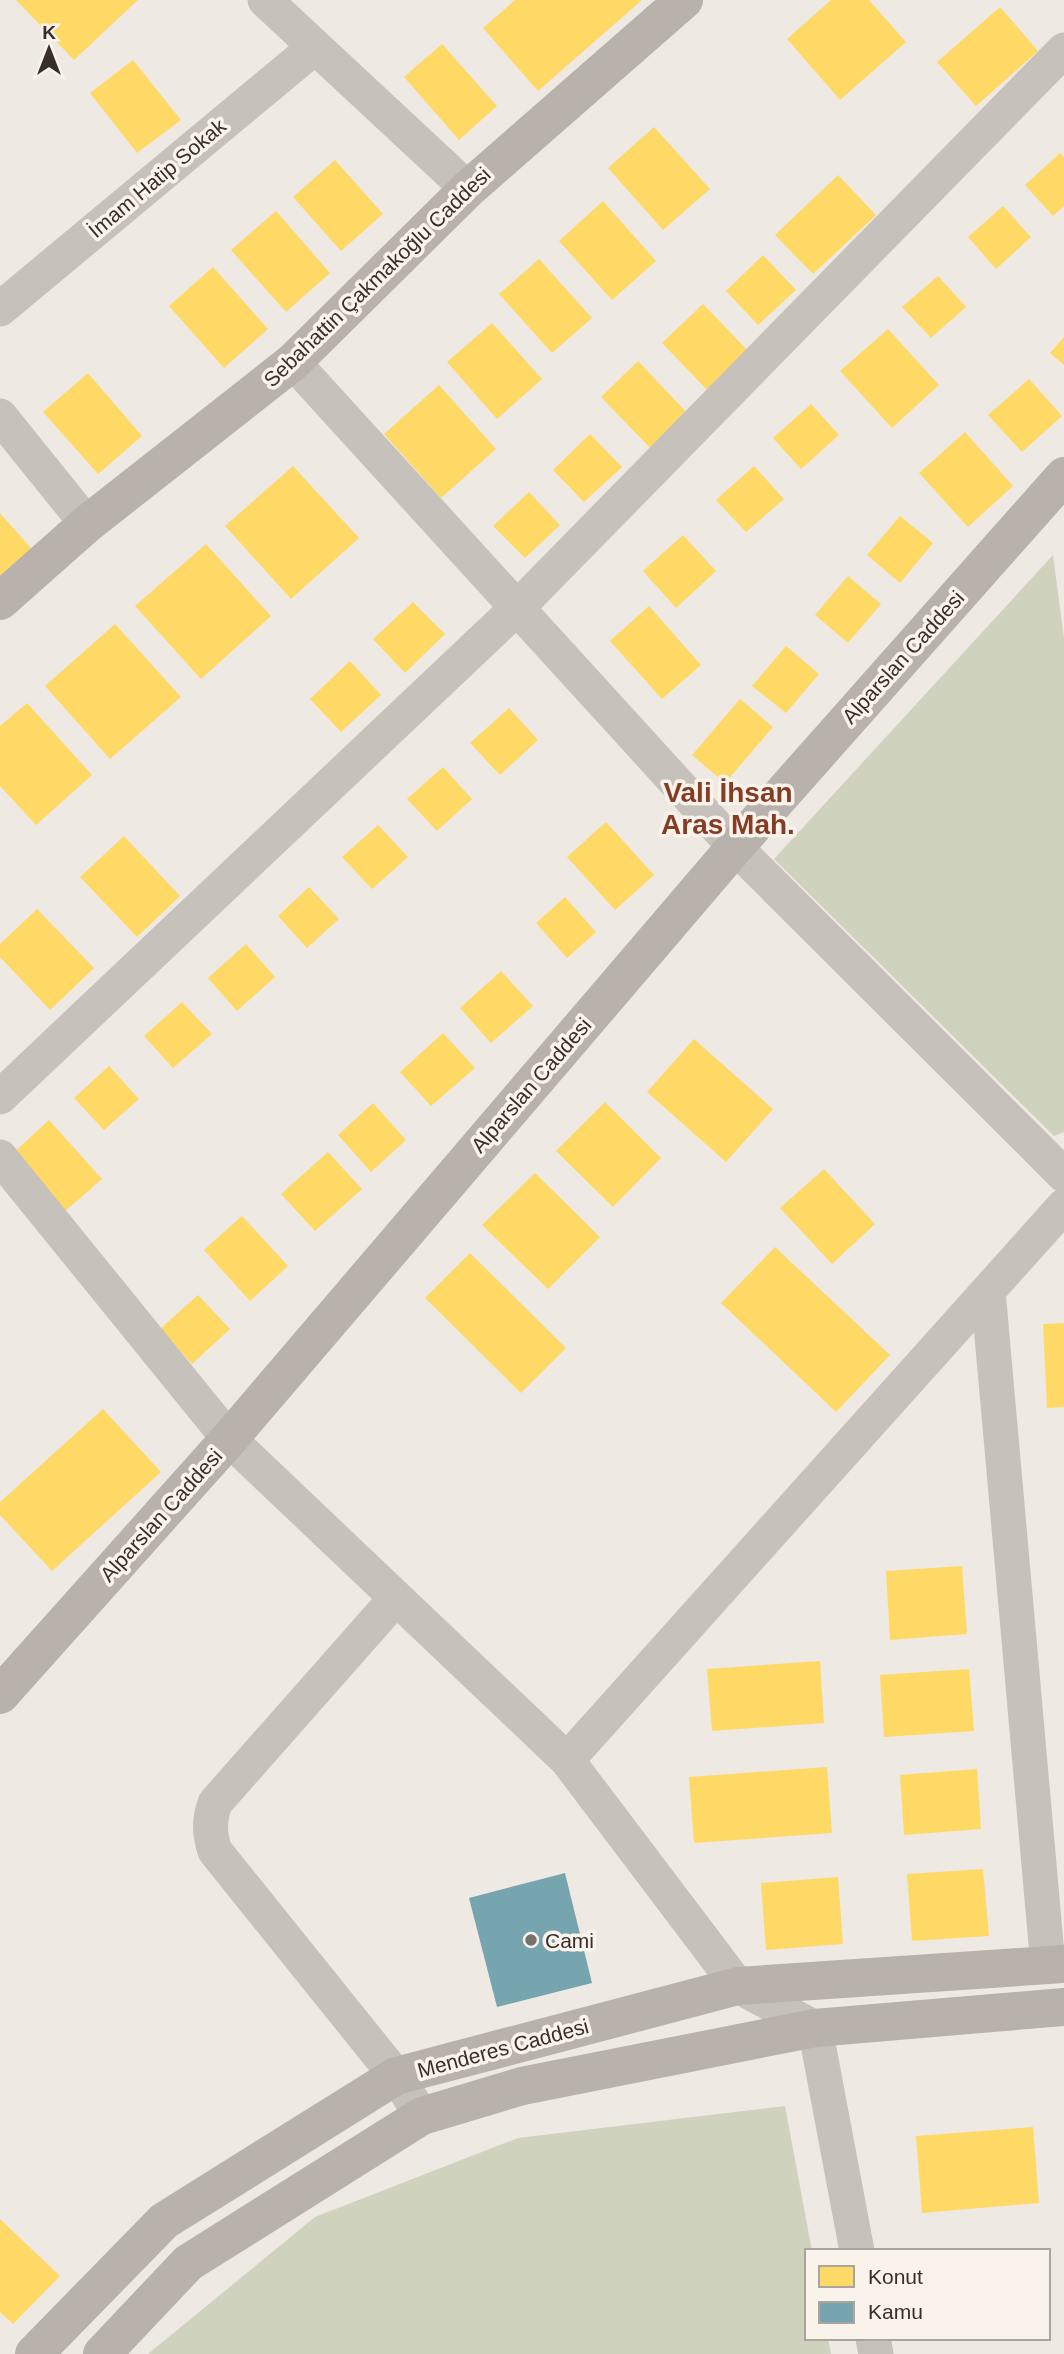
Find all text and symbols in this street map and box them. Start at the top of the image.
north arrow [14,14,84,84]
text: K [42,22,56,43]
street label: İmam Hatip Sokak [84,114,230,242]
street label: Sebahattin Çakmakoğlu Caddesi [259,162,495,392]
street label: Alparslan Caddesi [837,586,969,728]
district label: Vali İhsan Aras Mah. [661,777,795,840]
street label: Alparslan Caddesi [466,1013,596,1157]
street label: Alparslan Caddesi [95,1444,227,1586]
place label: Cami [545,1929,594,1952]
marker: Cami [523,1932,539,1948]
street label: Menderes Caddesi [415,2014,591,2082]
legend [805,2249,1050,2340]
text: Konut [868,2265,923,2288]
text: Kamu [868,2300,923,2323]

